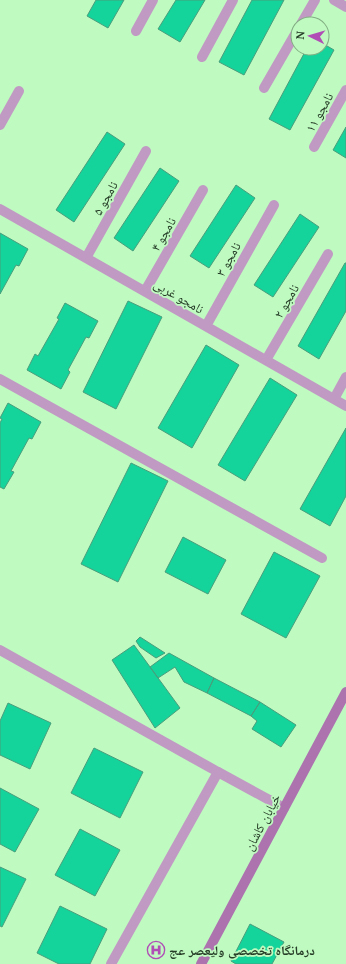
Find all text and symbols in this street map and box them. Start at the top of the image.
north arrow [290,16,330,56]
text: N [293,30,307,40]
street label: نامجو ۱۱ [301,89,337,135]
street label: نامجو ۵ [88,178,122,218]
street label: نامجو ۴ [146,214,180,254]
street label: نامجو ۳ [211,239,245,279]
street label: نامجو غربی [151,274,207,318]
street label: نامجو ۲ [269,281,303,321]
street label: خیابان کاشان [239,790,285,854]
hospital icon: درمانگاه تخصصی ولیعصر عج [146,940,166,960]
place label: درمانگاه تخصصی ولیعصر عج [169,941,315,959]

